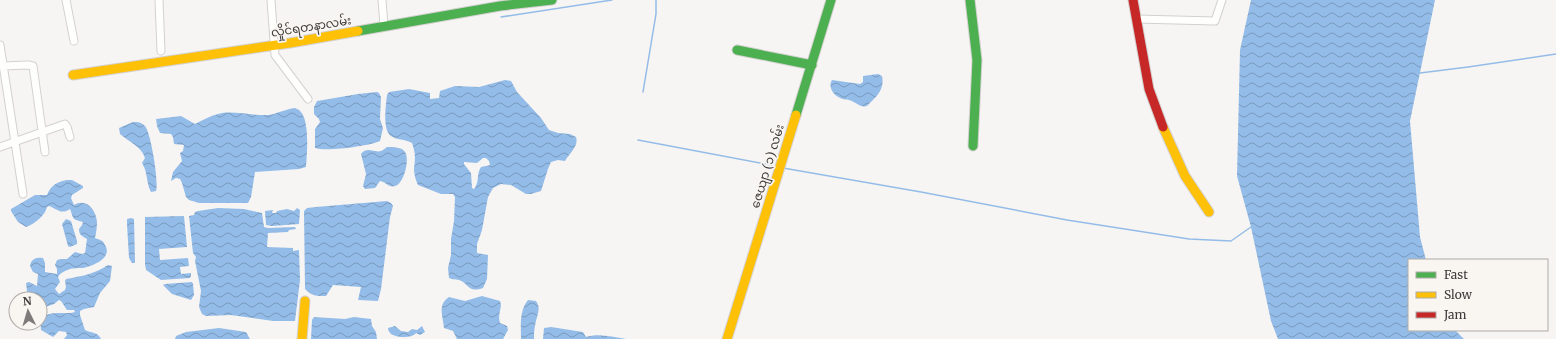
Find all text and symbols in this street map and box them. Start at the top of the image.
street label: လှိုင်ရတနာလမ်း [270,11,353,43]
street label: ဇေယျာ (၁) လမ်း [746,122,790,211]
legend [1408,259,1548,331]
text: Fast [1444,267,1468,282]
text: Slow [1444,287,1473,302]
north arrow [8,291,48,331]
text: N [22,294,32,308]
text: Jam [1443,307,1467,322]

